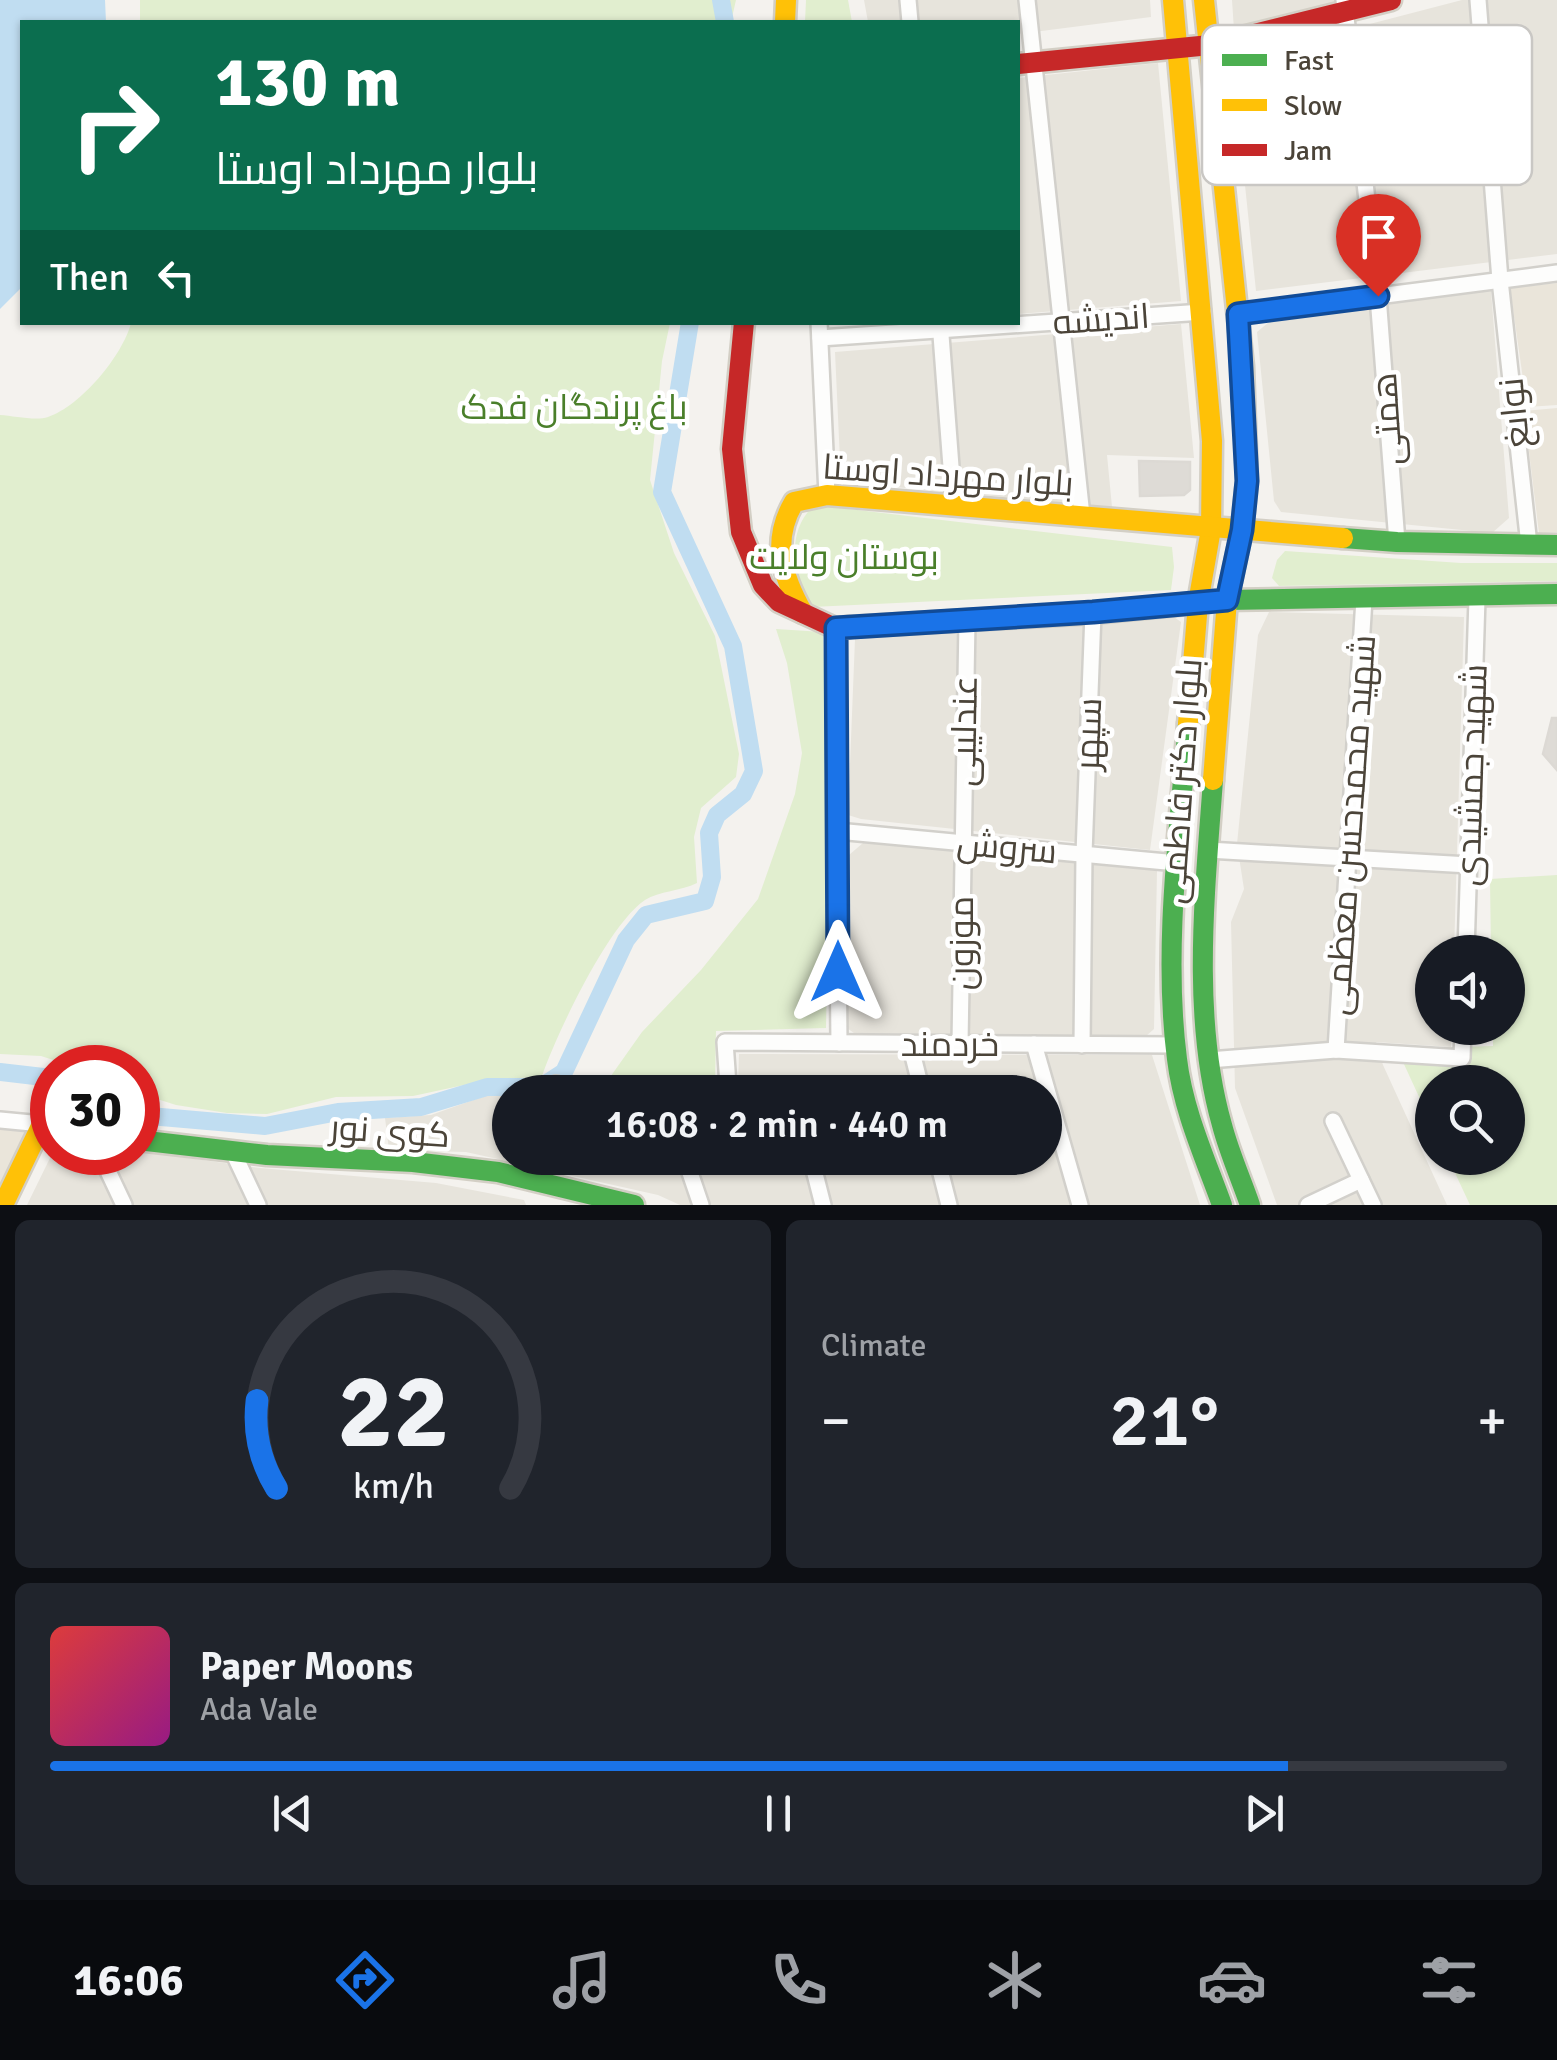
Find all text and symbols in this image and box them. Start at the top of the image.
legend [1202,25,1532,185]
text: 130 m [215,39,400,125]
text: Fast [1284,44,1334,78]
icon: right [50,60,180,190]
text: Slow [1284,89,1342,123]
text: Jam [1284,134,1332,168]
text: بلوار مهرداد اوستا [215,142,539,197]
pin [1336,194,1421,297]
icon: arrive [1351,209,1406,264]
icon: left [149,250,204,305]
text: Then [50,254,129,301]
street label: اندیشه [1051,295,1151,344]
street label: همتی [1363,371,1412,467]
street label: نوابغ [1489,376,1541,450]
park label: باغ پرندگان فدک [461,386,687,430]
street label: بلوار مهرداد اوستا [821,445,1075,506]
park label: بوستان ولایت [749,536,939,579]
street label: شهید محمدحسن معظمی [1316,633,1385,1017]
street label: بلوار دکتر فاطمی [1151,657,1212,905]
street label: شهید جمشیدی [1446,663,1497,887]
street label: عندلیبی [942,675,987,787]
street label: سپهر [1066,697,1111,773]
street label: سروش [955,822,1059,873]
street label: موزون [940,896,983,990]
position arrow [786,920,890,1024]
map controls [1415,935,1525,1175]
button: sound [1415,935,1525,1045]
street label: خردمند [901,1023,999,1066]
speed limit sign: 30 [30,1045,160,1175]
button: search [1415,1065,1525,1175]
text: 16:08 · 2 min · 440 m [606,1101,948,1148]
street label: کوی نور [327,1106,451,1157]
text: Climate [821,1326,927,1365]
text: 22 [337,1348,449,1476]
text: 21° [1109,1374,1219,1467]
text: − [821,1387,851,1455]
text: + [1477,1387,1507,1455]
text: km/h [353,1464,433,1508]
text: Paper Moons [200,1643,413,1690]
text: Ada Vale [200,1690,318,1729]
icon: previous [265,1786,320,1841]
icon: pause [751,1786,806,1841]
icon: next [1237,1786,1292,1841]
icon: directions [330,1945,400,2015]
icon: music [547,1945,617,2015]
icon: phone [764,1945,834,2015]
icon: climate [980,1945,1050,2015]
icon: car [1197,1945,1267,2015]
icon: filters [1414,1945,1484,2015]
text: 16:06 [73,1953,184,2008]

